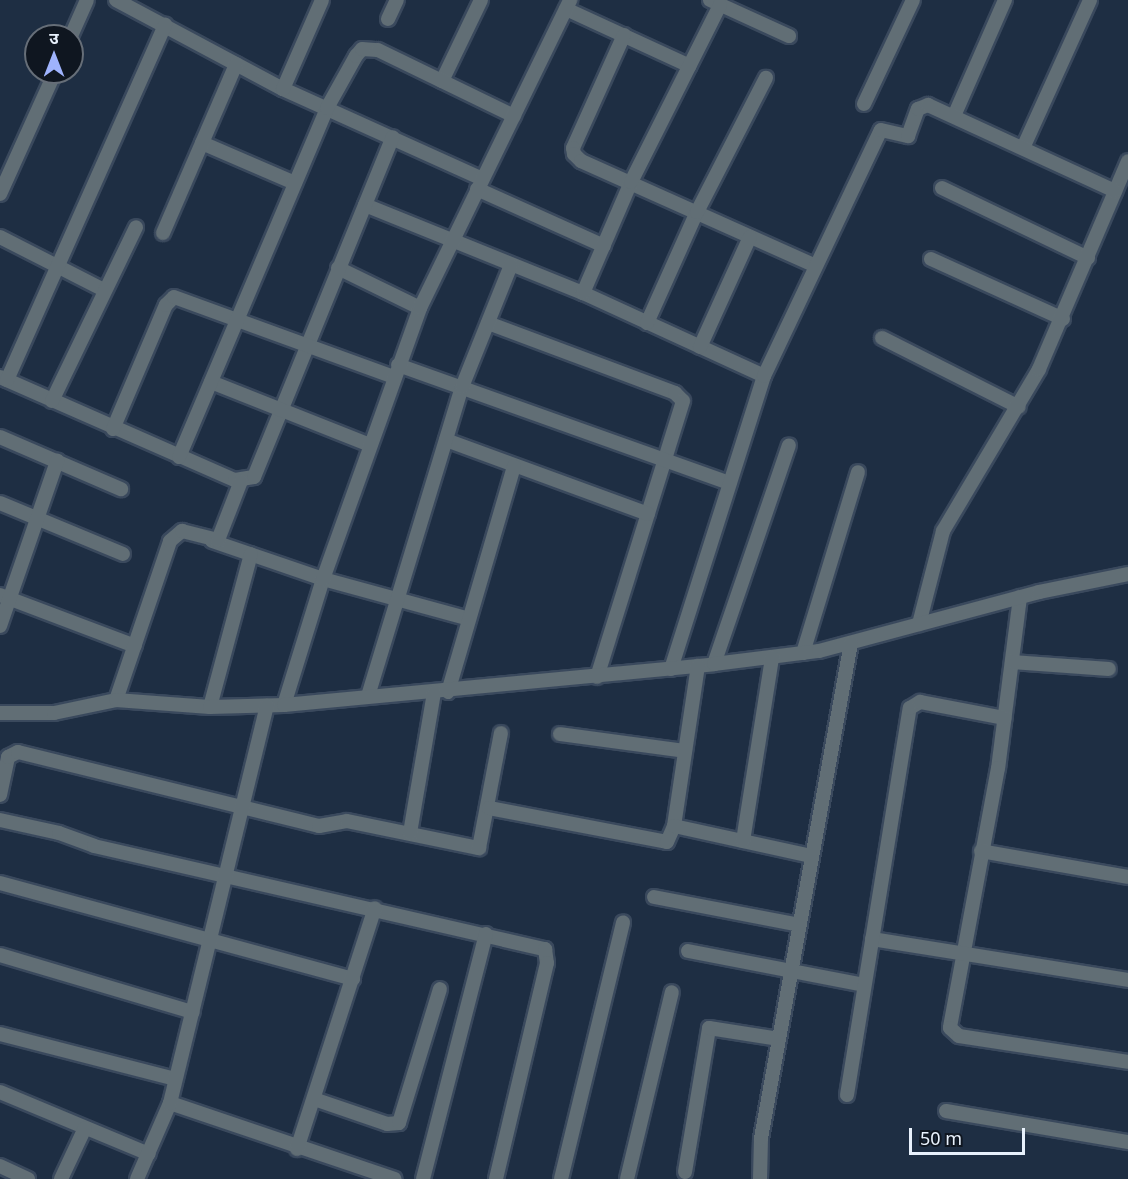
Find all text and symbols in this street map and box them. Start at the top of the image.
north arrow [24,24,84,84]
text: उ [49,27,59,49]
scale bar [912,1116,1028,1154]
text: 50 m [920,1126,962,1150]

